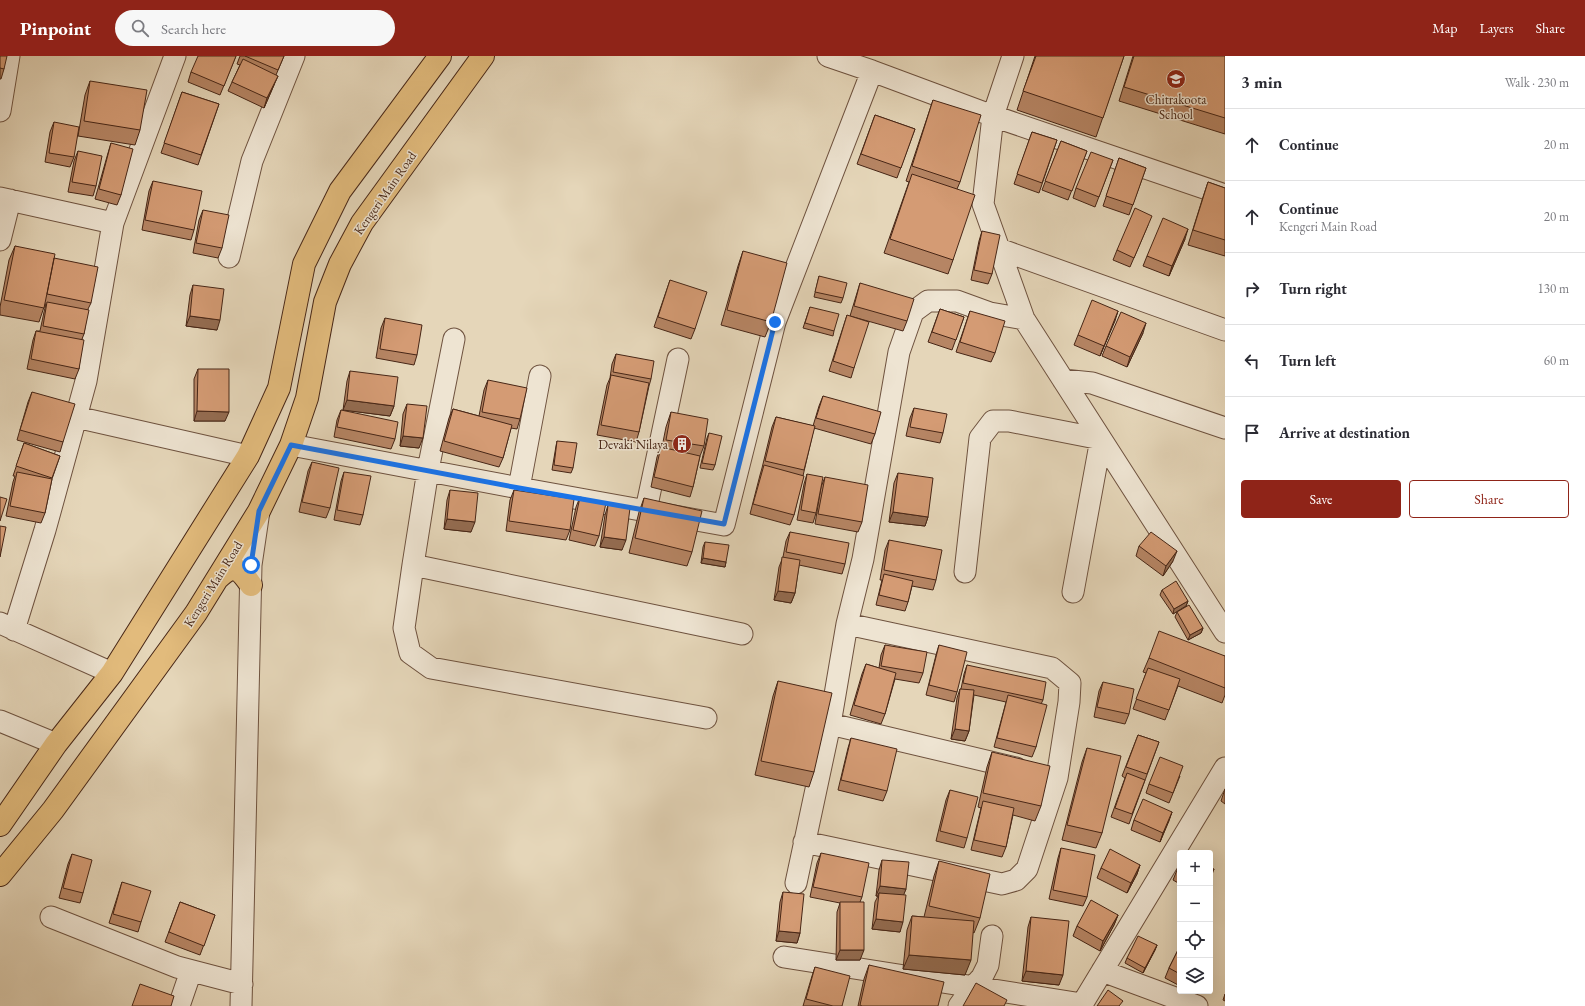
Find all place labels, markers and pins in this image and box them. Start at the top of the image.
school or university icon: Chitrakoota School [1165,68,1187,90]
place label: Chitrakoota School [1146,91,1207,123]
building icon: Devaki Nilaya [671,433,693,455]
place label: Devaki Nilaya [598,436,669,453]

